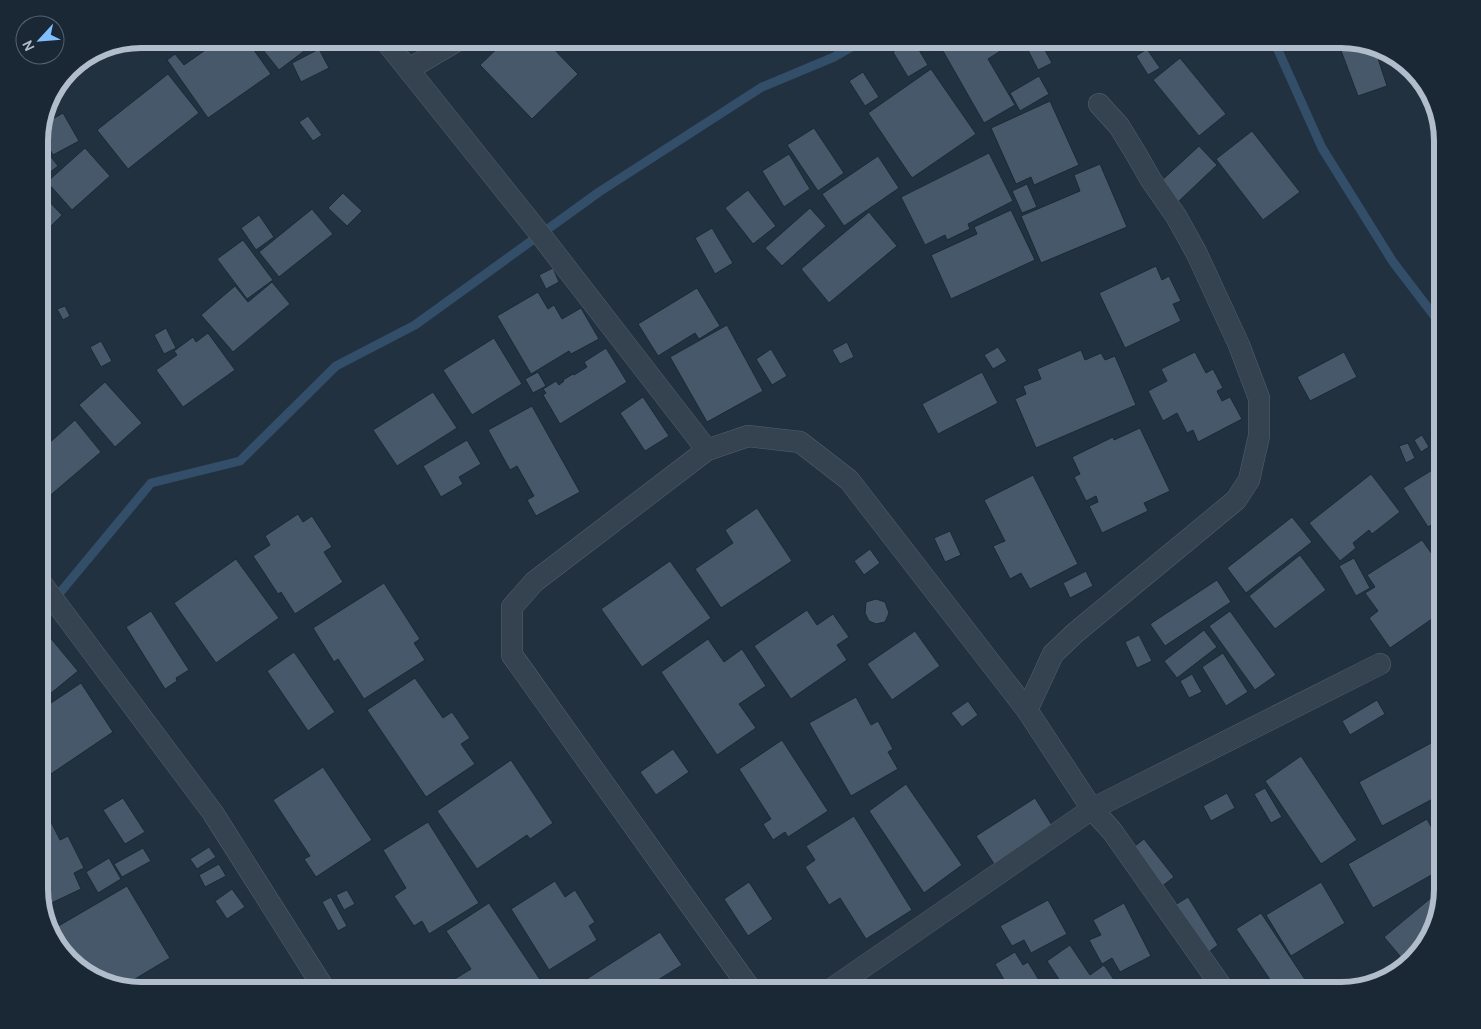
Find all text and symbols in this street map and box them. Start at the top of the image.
north arrow [15,15,65,65]
text: N [18,37,39,54]

